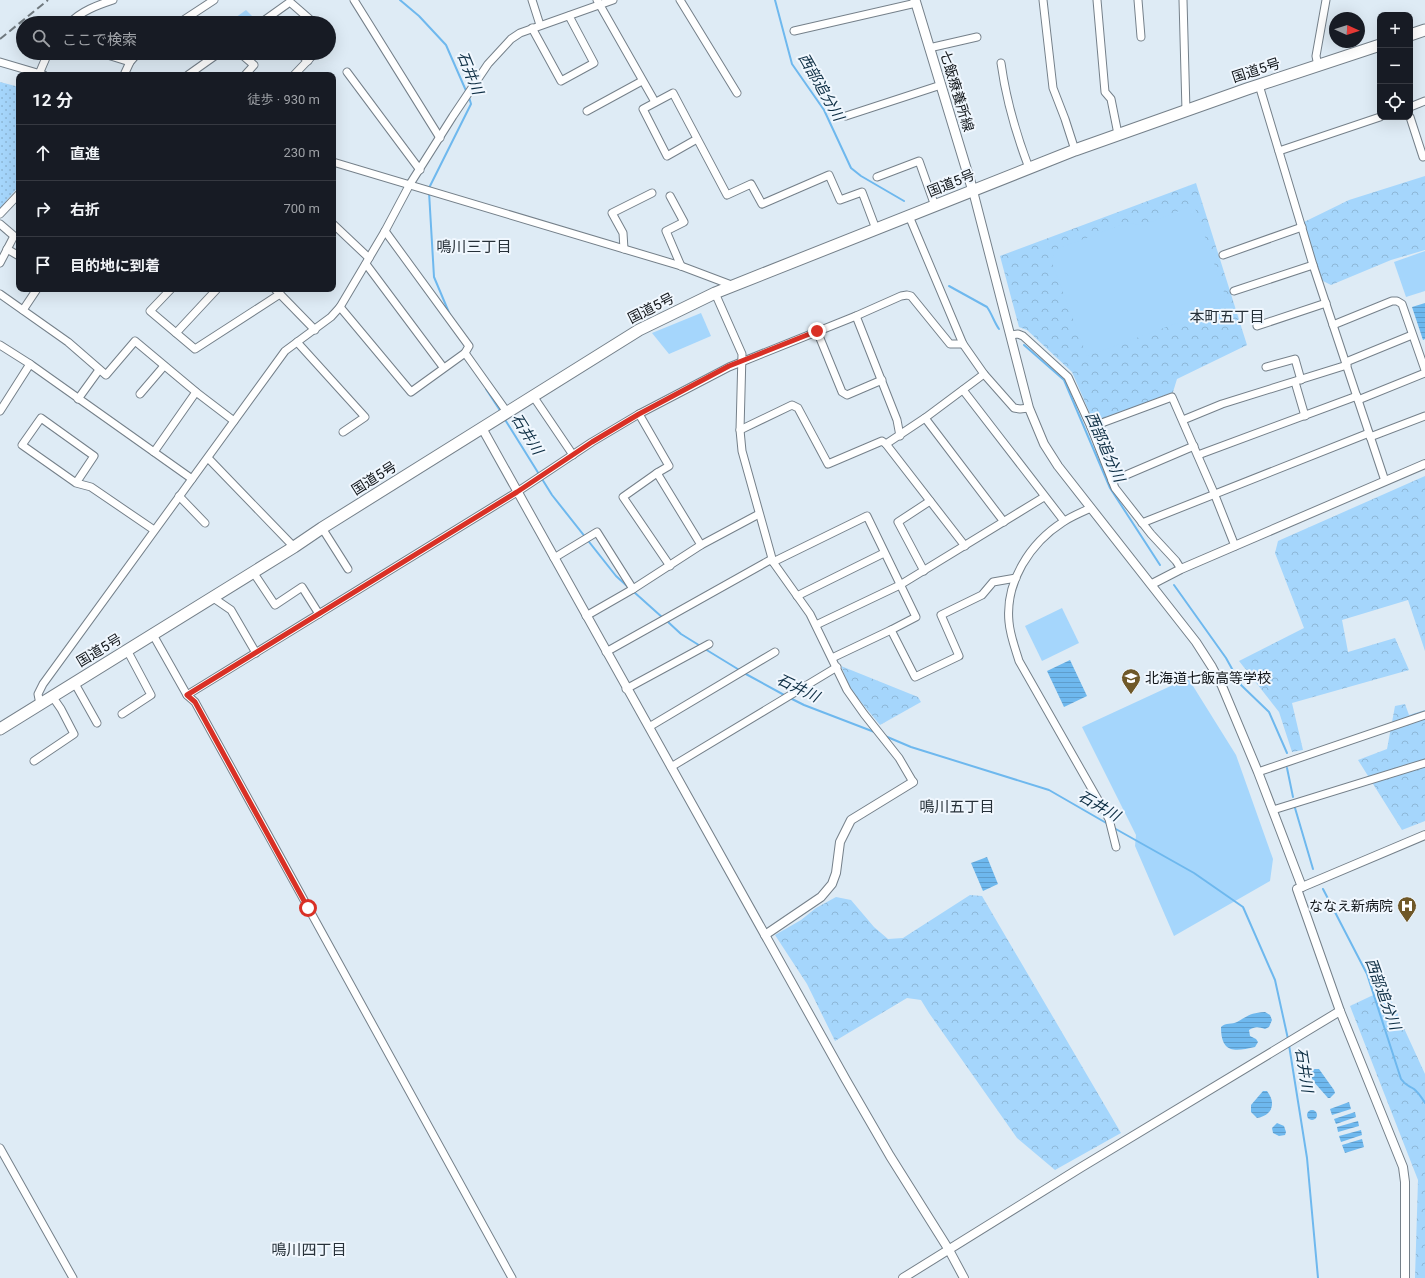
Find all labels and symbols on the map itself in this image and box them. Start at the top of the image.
north arrow [1329,12,1365,48]
street label: 七飯療養所線 [937,48,977,134]
water label: 石井川 [453,49,488,99]
water label: 西部追分川 [794,50,849,126]
street label: 国道5号 [1230,55,1282,85]
street label: 国道5号 [925,166,977,200]
district label: 鳴川三丁目 [436,238,512,256]
street label: 国道5号 [625,290,677,326]
district label: 本町五丁目 [1189,308,1265,326]
route end [808,322,826,340]
water label: 西部追分川 [1082,409,1129,487]
water label: 石井川 [507,410,548,460]
street label: 国道5号 [349,458,399,498]
street label: 国道5号 [74,630,124,670]
school or university icon: 北海道七飯高等学校 [1120,667,1142,695]
water label: 石井川 [774,670,824,707]
place label: 北海道七飯高等学校 [1145,670,1271,686]
water label: 石井川 [1075,787,1125,826]
district label: 鳴川五丁目 [919,798,995,816]
hospital icon: ななえ新病院 [1396,895,1418,923]
place label: ななえ新病院 [1309,898,1393,914]
route start [299,899,317,917]
water label: 西部追分川 [1362,956,1405,1034]
water label: 石井川 [1292,1046,1317,1096]
district label: 鳴川四丁目 [271,1241,347,1259]

